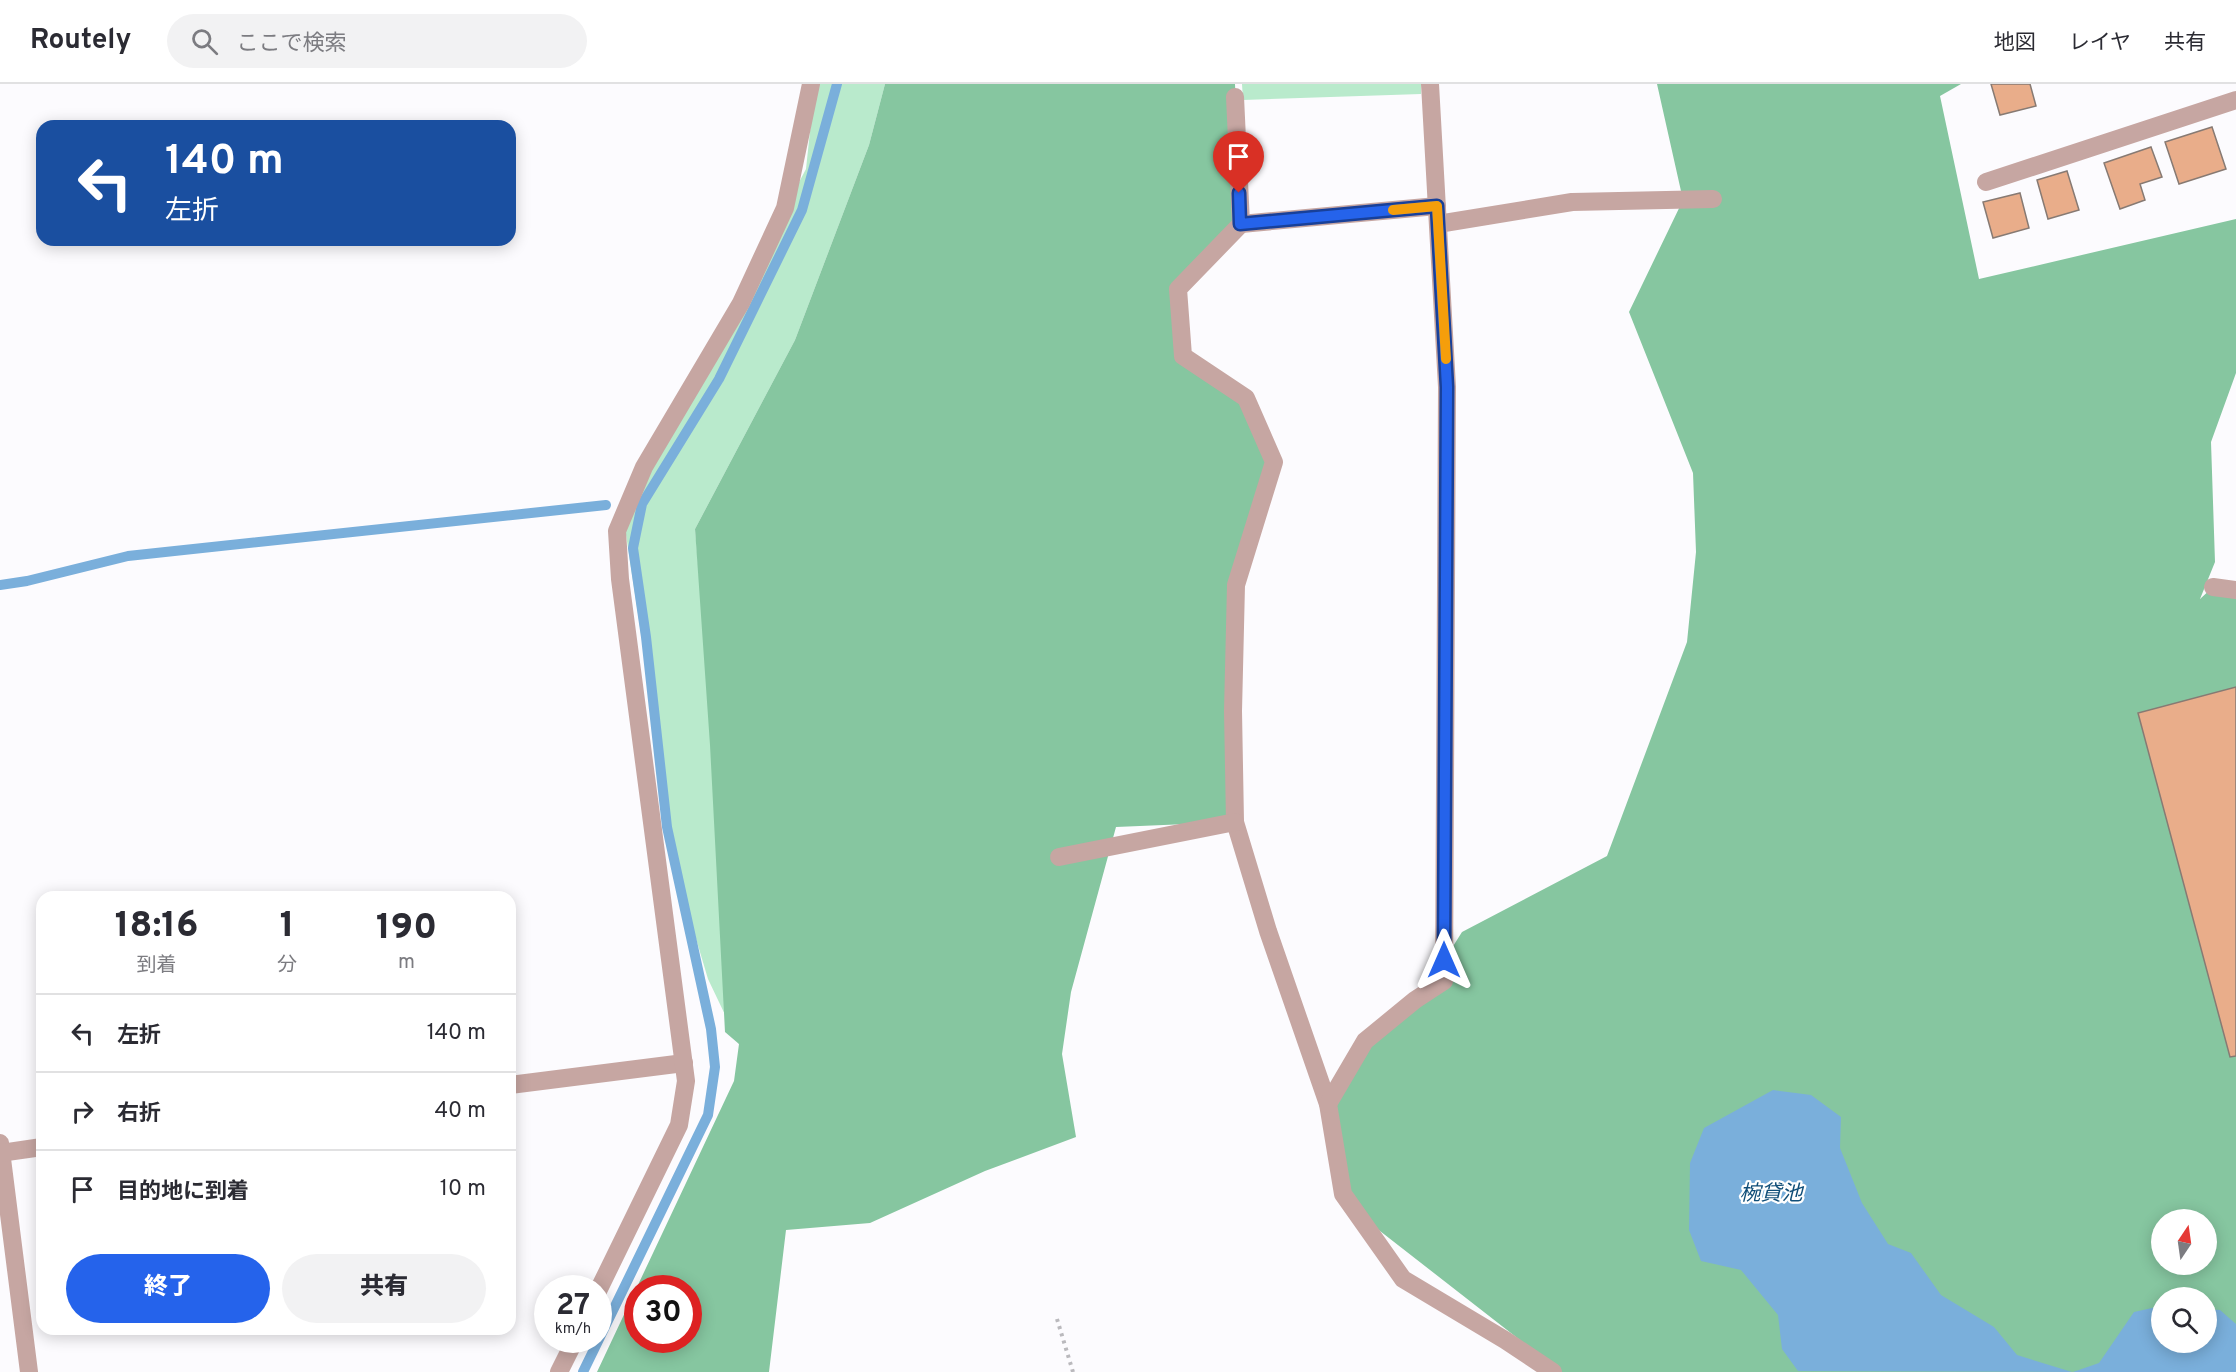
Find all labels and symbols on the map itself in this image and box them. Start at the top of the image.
pin [1213,131,1264,193]
position arrow [1412,928,1476,992]
water label: 椀貸池 [1740,1181,1804,1208]
north arrow [2151,1209,2217,1275]
speed limit sign: 30 [624,1275,702,1353]

